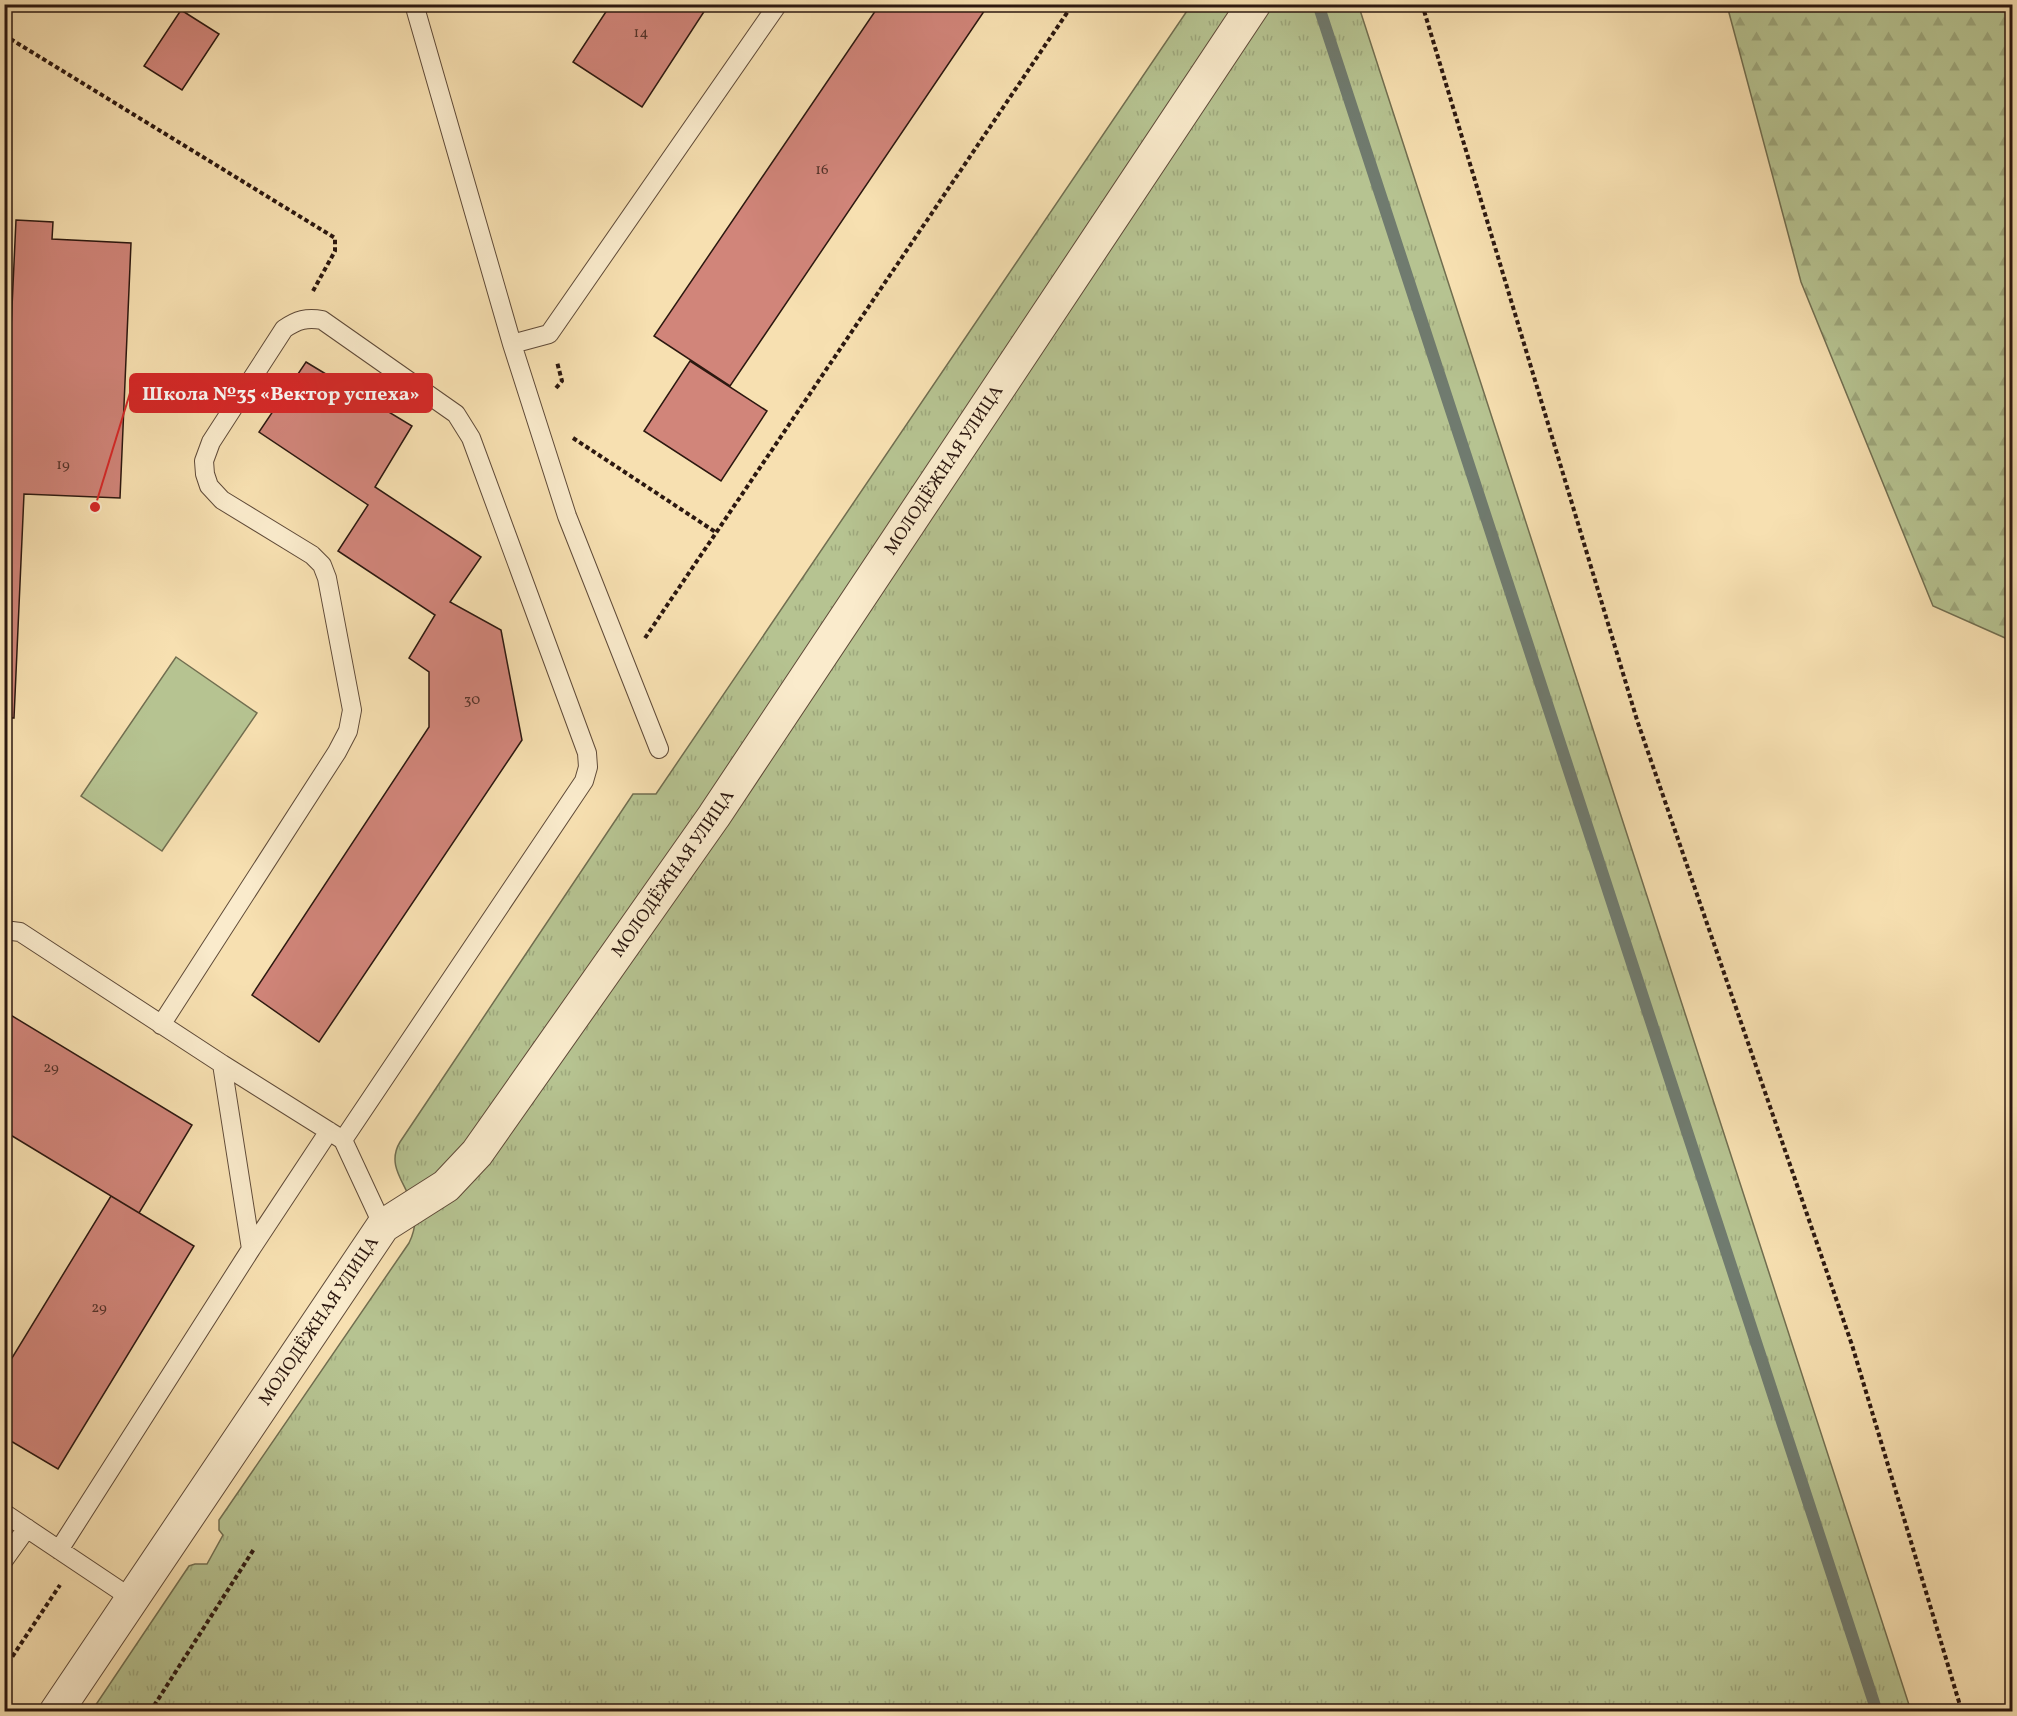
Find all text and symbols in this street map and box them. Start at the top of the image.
house number: 14 [634,23,648,44]
house number: 16 [815,160,829,181]
callout: Школа №35 «Вектор успеха» [130,374,432,412]
street label: МОЛОДЁЖНАЯ УЛИЦА [878,380,1010,560]
text: Школа №35 «Вектор успеха» [142,381,420,409]
house number: 19 [56,455,70,476]
house number: 30 [464,690,480,711]
street label: МОЛОДЁЖНАЯ УЛИЦА [606,785,741,963]
house number: 29 [43,1058,59,1079]
street label: МОЛОДЁЖНАЯ УЛИЦА [253,1231,385,1411]
house number: 29 [91,1298,107,1319]

